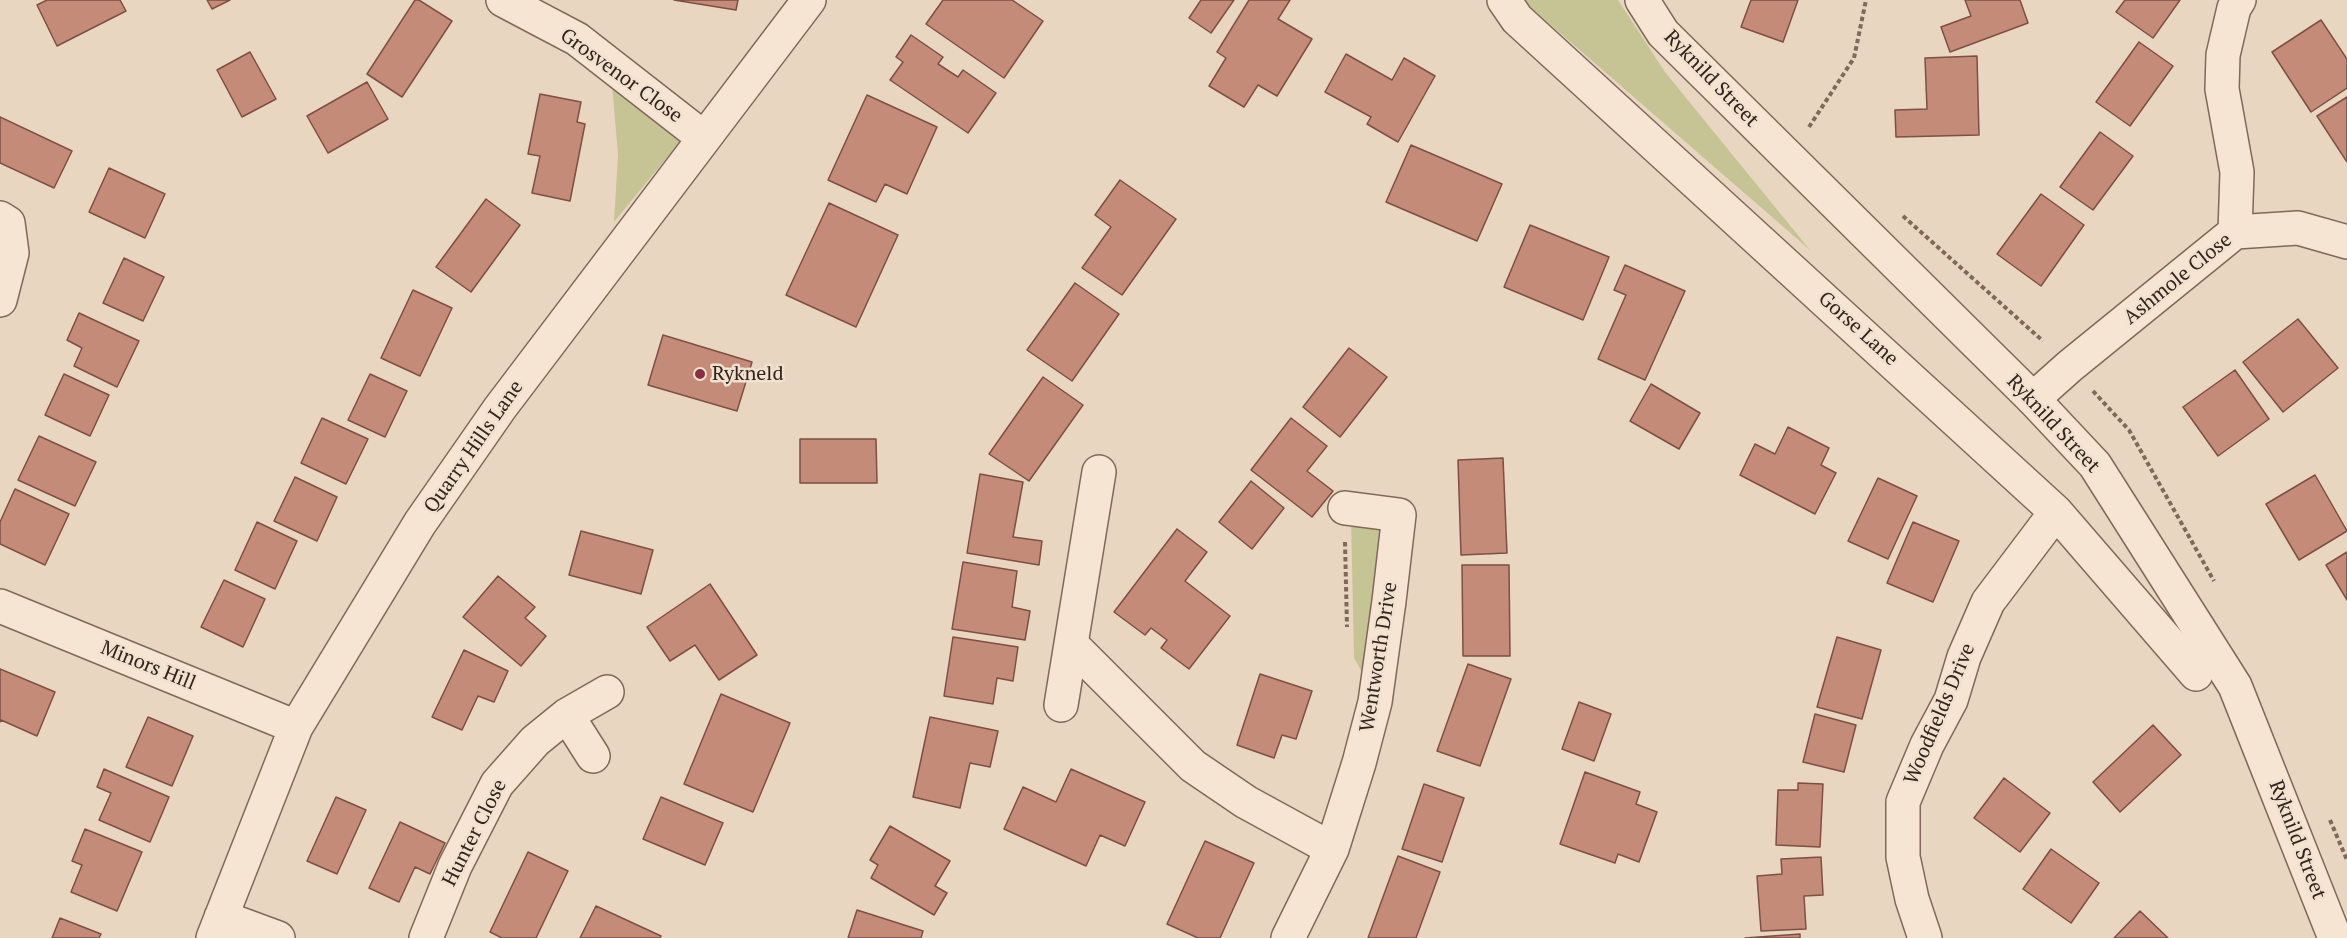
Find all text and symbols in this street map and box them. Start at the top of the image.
street label: Grosvenor Close [555,24,687,128]
street label: Ryknild Street [1659,25,1763,133]
street label: Ashmole Close [2119,228,2237,330]
street label: Gorse Lane [1813,287,1903,371]
place label: Rykneld [712,362,783,386]
marker: Rykneld [693,367,707,381]
street label: Ryknild Street [2001,370,2105,478]
street label: Quarry Hills Lane [419,376,529,518]
street label: Wentworth Drive [1355,580,1403,734]
street label: Minors Hill [97,636,199,696]
street label: Woodfields Drive [1899,640,1981,788]
street label: Hunter Close [438,776,512,890]
street label: Ryknild Street [2263,777,2331,903]

